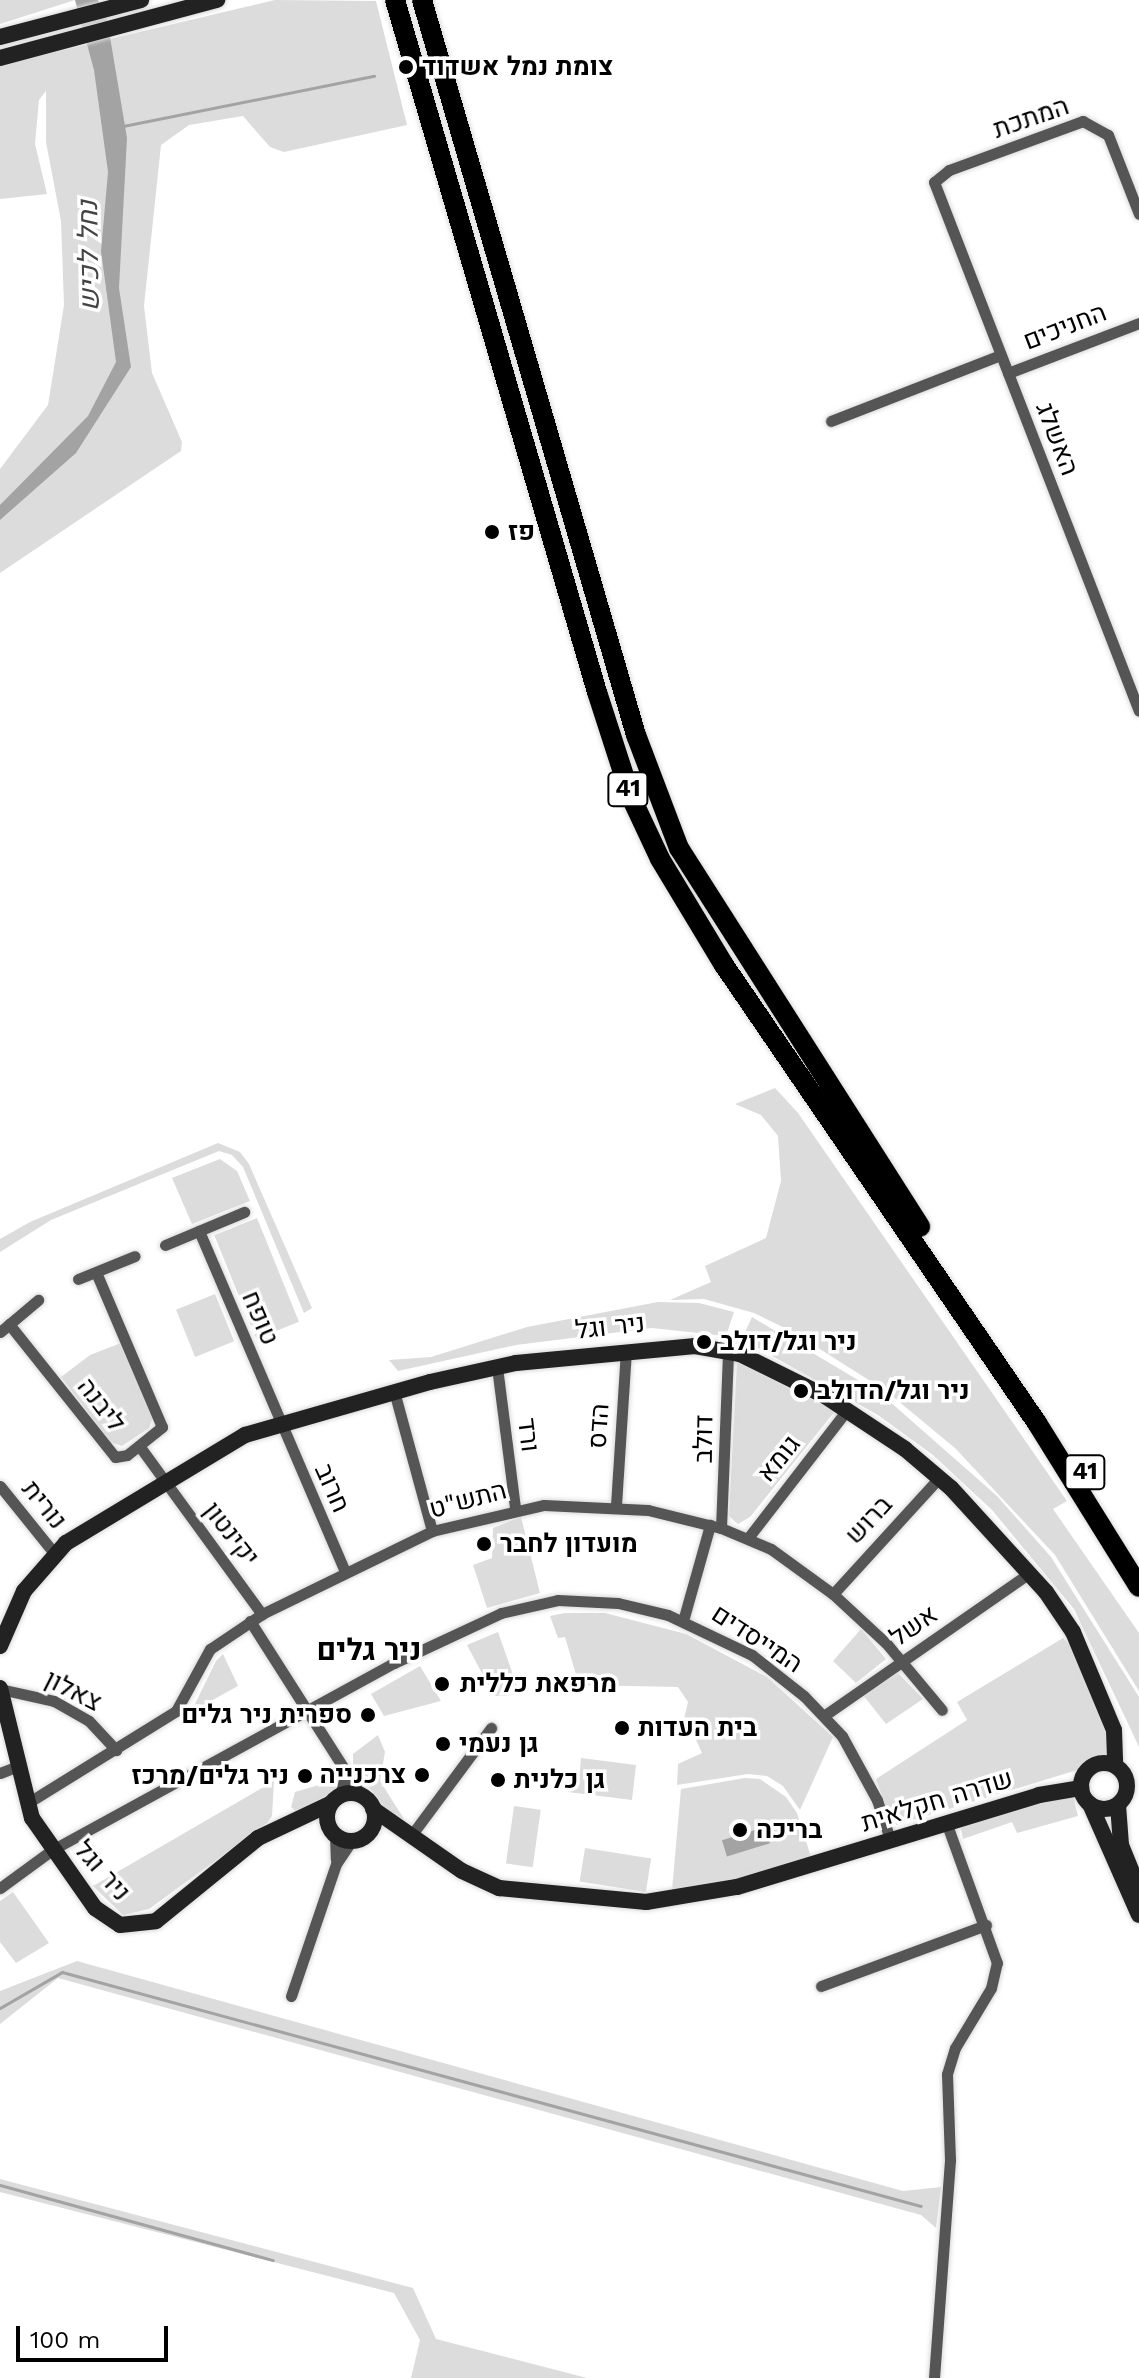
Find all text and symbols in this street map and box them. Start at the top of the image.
place label: צומת נמל אשדוד [422,51,613,83]
marker: צומת נמל אשדוד [397,58,415,76]
street label: המתכת [989,91,1073,145]
water label: נחל לכיש [71,200,107,312]
street label: החניכים [1019,297,1111,357]
street label: האשלג [1029,398,1085,480]
place label: פז [508,516,535,548]
marker: פז [483,523,501,541]
road number: 41 [606,769,650,809]
street label: טופח [235,1286,285,1350]
street label: ניר וגל [574,1308,646,1346]
place label: ניר וגל/דולב [720,1326,856,1358]
marker: ניר וגל/דולב [695,1333,713,1351]
street label: ליבנה [70,1372,132,1438]
place label: ניר וגל/הדולב [817,1375,970,1407]
marker: ניר וגל/הדולב [792,1382,810,1400]
street label: הדס [582,1402,616,1450]
street label: דולב [688,1415,720,1463]
street label: ורד [510,1416,546,1454]
street label: גומא [751,1429,807,1489]
road number: 41 [1063,1452,1107,1492]
street label: חרוב [308,1459,356,1517]
street label: נורית [15,1474,73,1536]
street label: התש"ט [426,1475,510,1525]
street label: ברוש [839,1489,899,1551]
street label: יקינטון [196,1496,266,1572]
place label: מועדון לחבר [500,1528,638,1560]
marker: מועדון לחבר [475,1535,493,1553]
street label: המייסדים [706,1598,808,1680]
street label: אשל [884,1599,944,1653]
district label: ניר גלים [317,1632,421,1668]
street label: צאלון [39,1664,107,1718]
place label: מרפאת כללית [460,1668,617,1700]
marker: מרפאת כללית [431,1673,453,1695]
place label: ספרית ניר גלים [181,1699,352,1731]
marker: ספרית ניר גלים [359,1706,377,1724]
place label: בית העדות [638,1712,757,1744]
marker: בית העדות [613,1719,631,1737]
place label: גן נעמי [459,1728,539,1760]
marker: גן נעמי [434,1735,452,1753]
place label: צרכנייה [319,1759,406,1791]
place label: ניר גלים/מרכז [132,1760,289,1792]
street label: שדרה חקלאית [857,1763,1017,1839]
place label: גן כלנית [514,1764,605,1796]
marker: צרכנייה [413,1766,431,1784]
marker: ניר גלים/מרכז [296,1767,314,1785]
marker: גן כלנית [489,1771,507,1789]
place label: בריכה [756,1814,822,1846]
marker: בריכה [731,1821,749,1839]
street label: ניר וגל [67,1834,137,1908]
scale bar [20,2310,172,2360]
text: 100 m [30,2326,100,2354]

